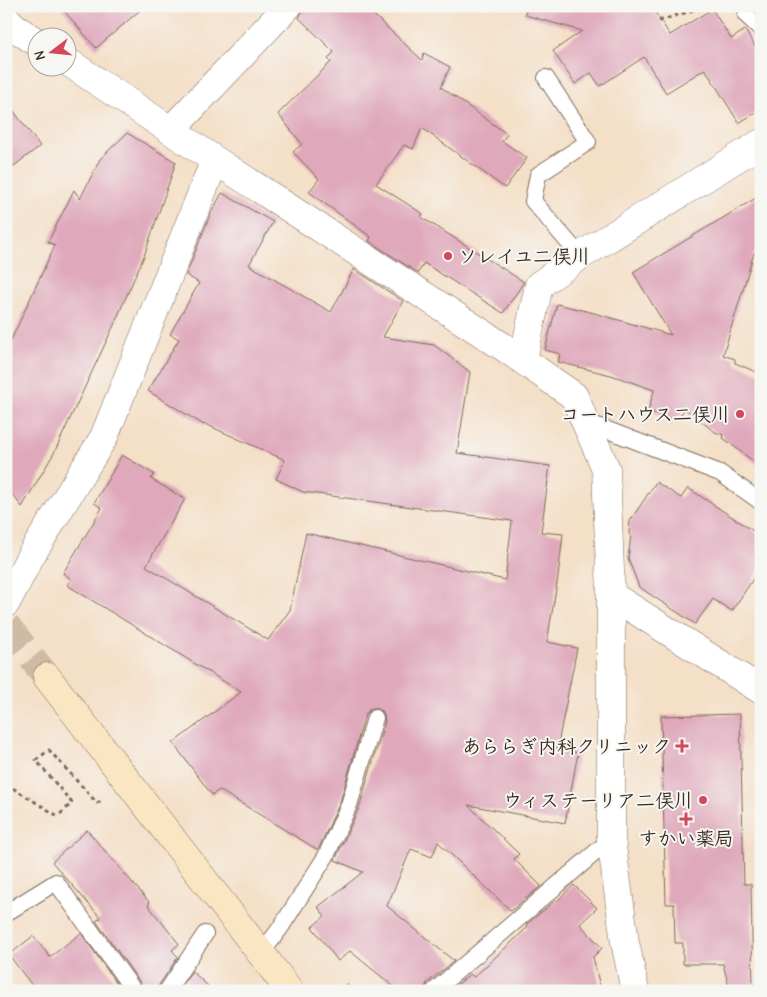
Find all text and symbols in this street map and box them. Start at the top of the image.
north arrow [28,28,78,78]
text: N [31,49,49,62]
place label: ソレイユ二俣川 [458,246,590,268]
marker: ソレイユ二俣川 [442,250,454,262]
place label: コートハウス二俣川 [560,404,730,426]
marker: コートハウス二俣川 [734,408,746,420]
place label: あららぎ内科クリニック [462,736,671,758]
marker: あららぎ内科クリニック [675,739,689,753]
place label: ウィステーリア二俣川 [503,790,693,812]
marker: ウィステーリア二俣川 [697,794,709,806]
marker: すかい薬局 [680,813,692,825]
place label: すかい薬局 [638,828,734,850]

